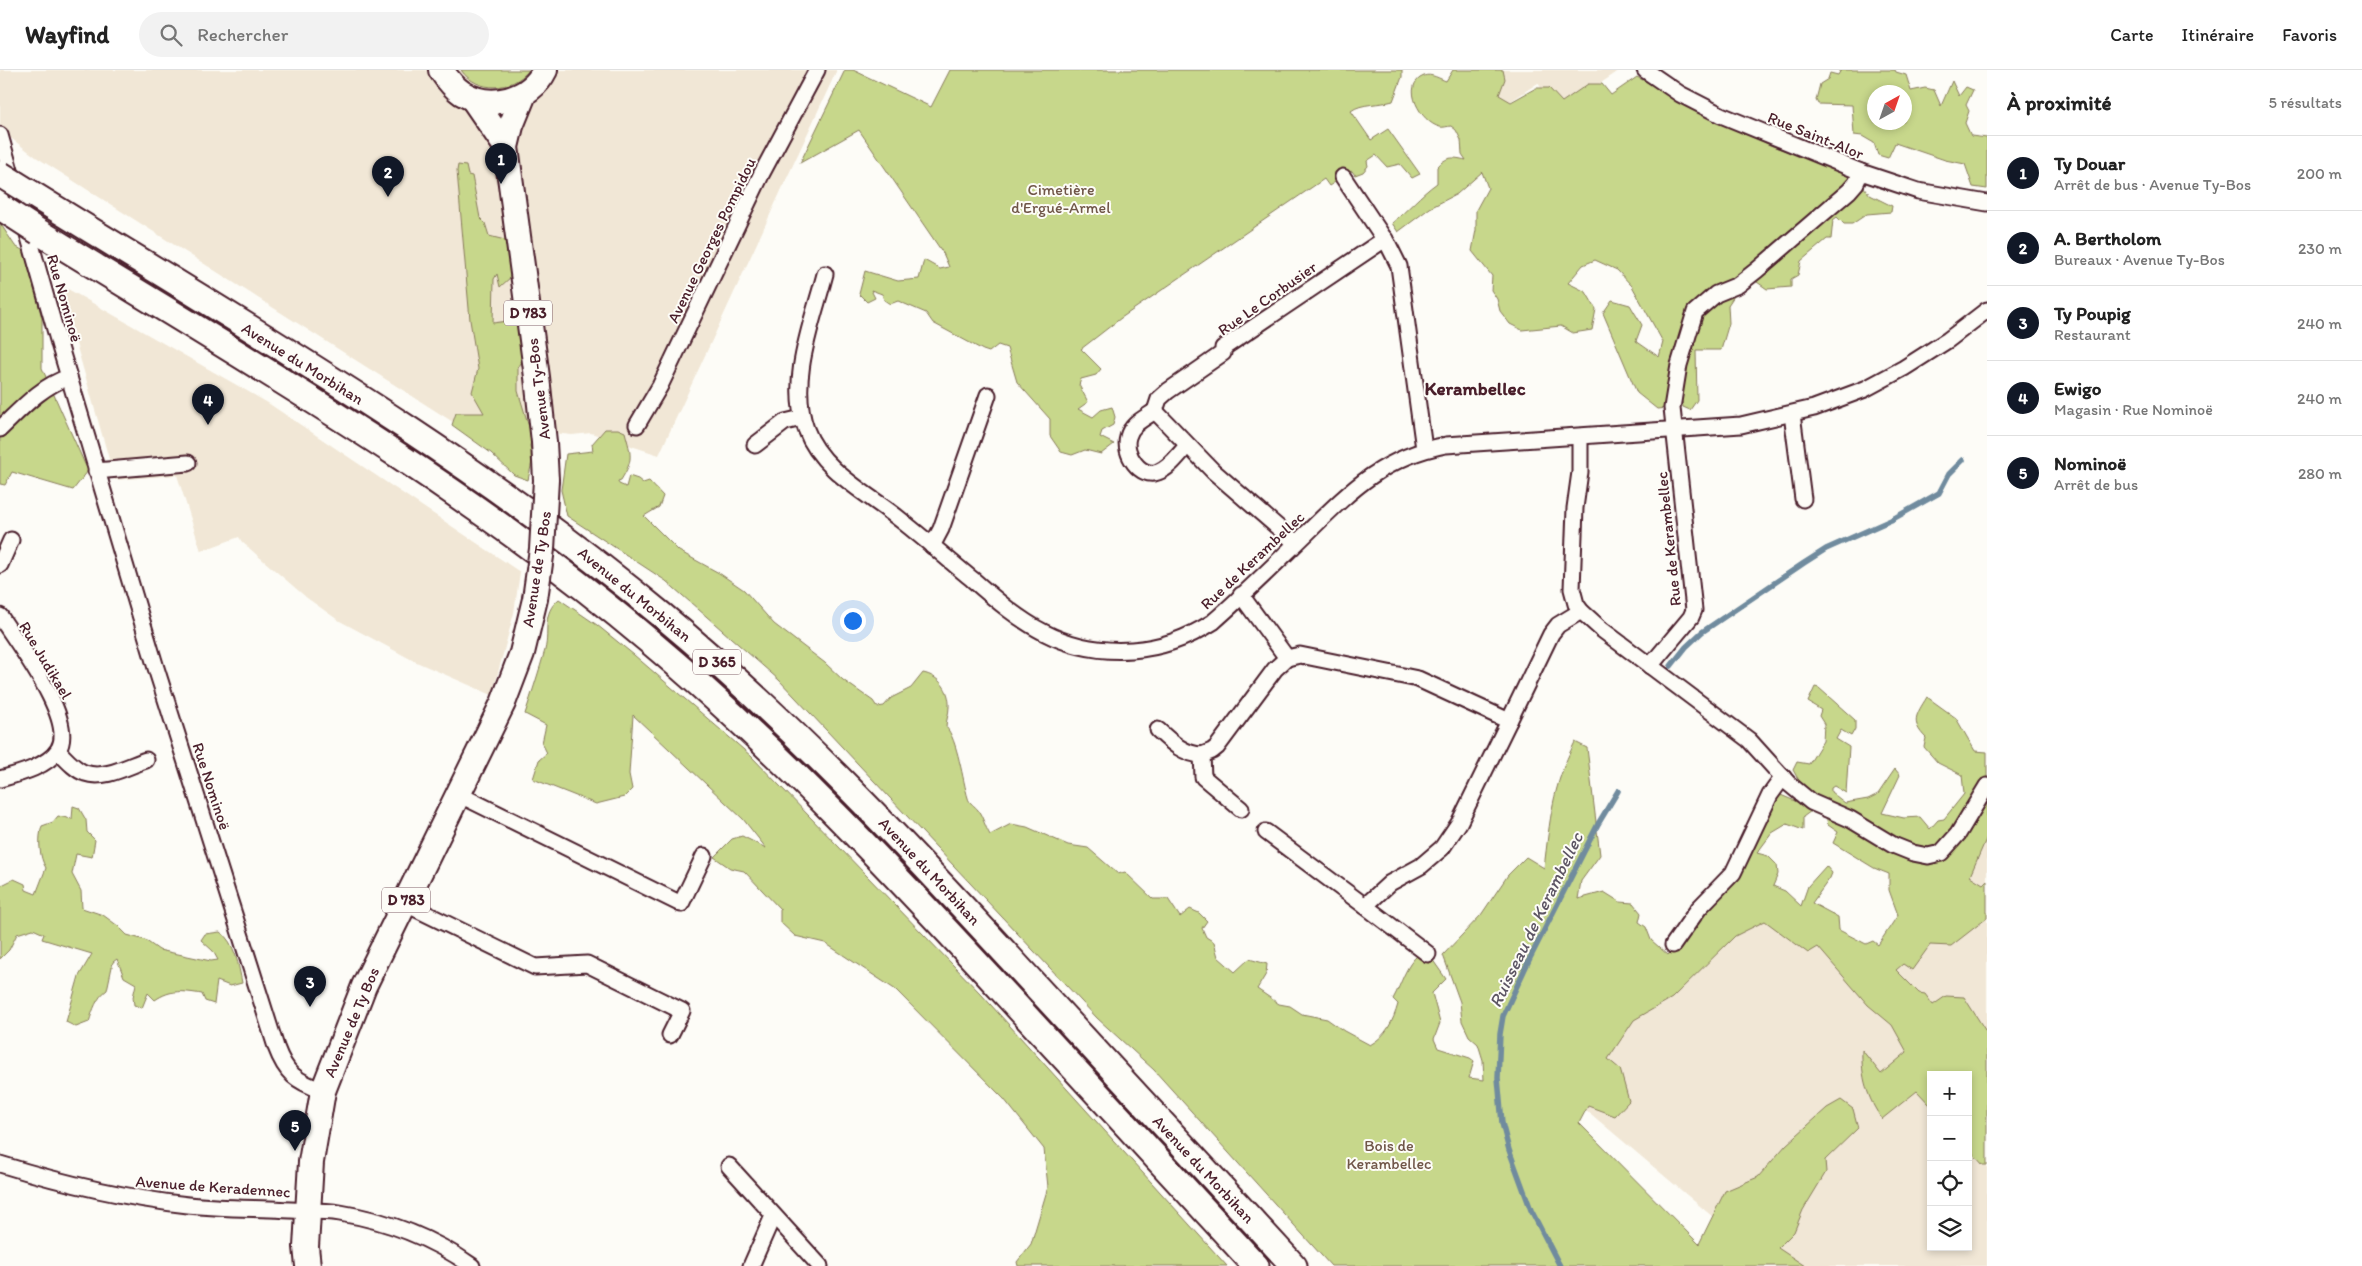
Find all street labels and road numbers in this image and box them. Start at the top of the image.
street label: Rue Saint-Alor [1765,108,1867,164]
street label: Avenue Georges Pompidou [663,154,760,326]
street label: Rue Nominoë [43,252,86,344]
street label: Rue Le Corbusier [1214,257,1321,340]
road number: D 783 [504,300,552,326]
street label: Avenue du Morbihan [238,318,367,409]
street label: Avenue Ty-Bos [523,337,554,441]
street label: Rue de Kerambellec [1652,471,1685,607]
street label: Rue de Kerambellec [1196,507,1308,613]
street label: Avenue de Ty Bos [518,510,555,629]
street label: Avenue du Morbihan [574,543,695,646]
street label: Rue Judikael [15,618,76,703]
road number: D 365 [693,650,741,674]
street label: Rue Nominoë [189,740,235,832]
street label: Avenue du Morbihan [875,814,984,929]
road number: D 783 [382,888,430,912]
street label: Avenue de Ty Bos [320,964,383,1080]
street label: Avenue du Morbihan [1149,1112,1258,1227]
street label: Avenue de Keradennec [135,1172,291,1201]

